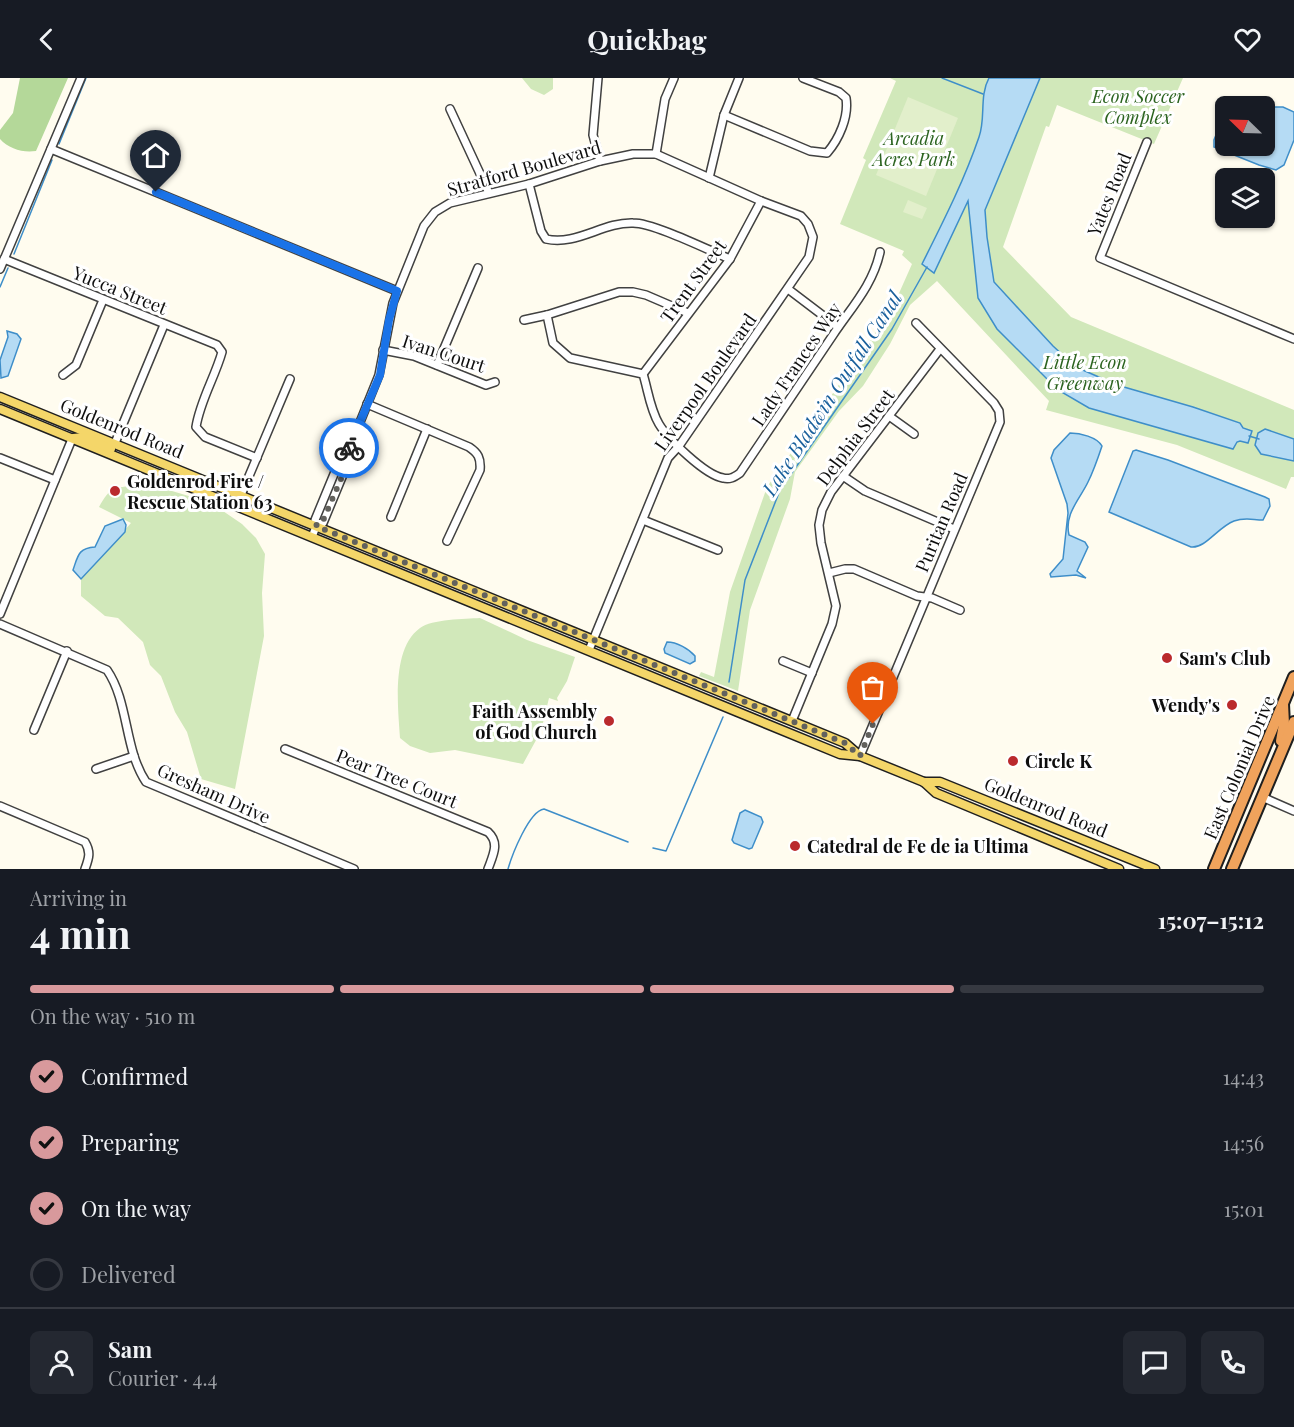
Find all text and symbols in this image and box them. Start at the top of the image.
text: Quickbag [587,21,707,57]
icon: back [30,23,63,56]
icon: heart [1231,23,1264,56]
park label: Econ Soccer Complex [1091,84,1185,129]
north arrow [1215,96,1275,156]
map controls [1215,96,1275,228]
park label: Arcadia Acres Park [871,126,955,171]
pin [130,130,181,192]
street label: Stratford Boulevard [444,134,604,201]
icon: home [139,139,172,172]
street label: Yates Road [1081,148,1137,240]
button: layers [1215,168,1275,228]
street label: Trent Street [655,234,732,328]
street label: Yucca Street [68,260,171,320]
water label: Lake Bladwin Outfall Canal [754,284,908,501]
street label: Lady Frances Way [746,298,846,430]
street label: Liverpool Boulevard [649,308,762,455]
street label: Ivan Court [399,328,489,378]
park label: Little Econ Greenway [1042,350,1127,395]
street label: Delphia Street [811,383,900,490]
street label: Goldenrod Road [57,392,188,464]
courier [319,418,379,478]
icon: bike [333,432,366,465]
street label: Puritan Road [909,468,973,575]
place label: Goldenrod Fire / Rescue Station 63 [127,469,273,514]
marker: Goldenrod Fire / Rescue Station 63 [108,484,122,498]
place label: Sam's Club [1179,646,1271,670]
marker: Sam's Club [1160,651,1174,665]
pin [847,662,898,724]
icon: bag [856,671,889,704]
street label: East Colonial Drive [1198,691,1280,843]
place label: Wendy's [1151,693,1220,717]
marker: Wendy's [1225,698,1239,712]
place label: Faith Assembly of God Church [472,699,598,744]
marker: Faith Assembly of God Church [602,714,616,728]
street label: Pear Tree Court [333,743,462,813]
place label: Circle K [1025,749,1093,773]
marker: Circle K [1006,754,1020,768]
street label: Gresham Drive [154,757,274,829]
street label: Goldenrod Road [981,771,1112,843]
place label: Catedral de Fe de ia Ultima [807,834,1029,858]
marker: Catedral de Fe de ia Ultima [788,839,802,853]
text: Arriving in [30,884,127,911]
text: 15:07–15:12 [1158,905,1264,935]
text: 4 min [30,907,131,959]
text: On the way · 510 m [30,1002,195,1029]
icon: check [30,1060,63,1093]
text: Confirmed [81,1061,188,1091]
text: 14:43 [1223,1063,1264,1090]
icon: check [30,1126,63,1159]
text: Preparing [81,1127,179,1157]
text: 14:56 [1223,1129,1264,1156]
icon: check [30,1192,63,1225]
text: On the way [81,1193,191,1223]
text: 15:01 [1224,1195,1264,1222]
text: Delivered [81,1259,176,1289]
button: person [30,1331,93,1394]
button: chat [1123,1331,1186,1394]
button: phone [1201,1331,1264,1394]
text: Sam [108,1334,152,1364]
text: Courier · 4.4 [108,1364,217,1391]

